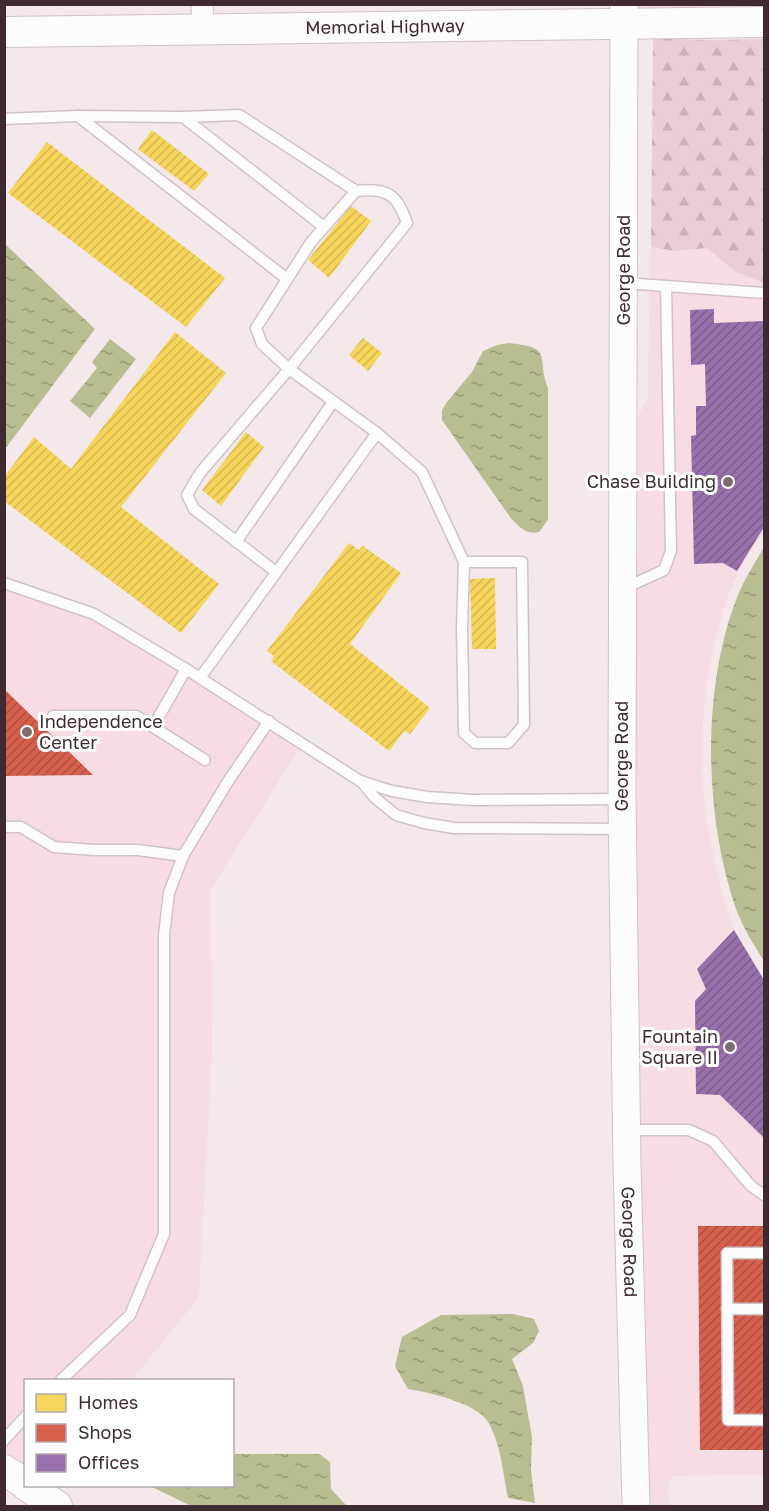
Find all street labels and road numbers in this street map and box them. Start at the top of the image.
street label: Memorial Highway [305,14,465,38]
street label: George Road [612,215,634,325]
street label: George Road [610,701,632,811]
street label: George Road [618,1186,642,1298]

